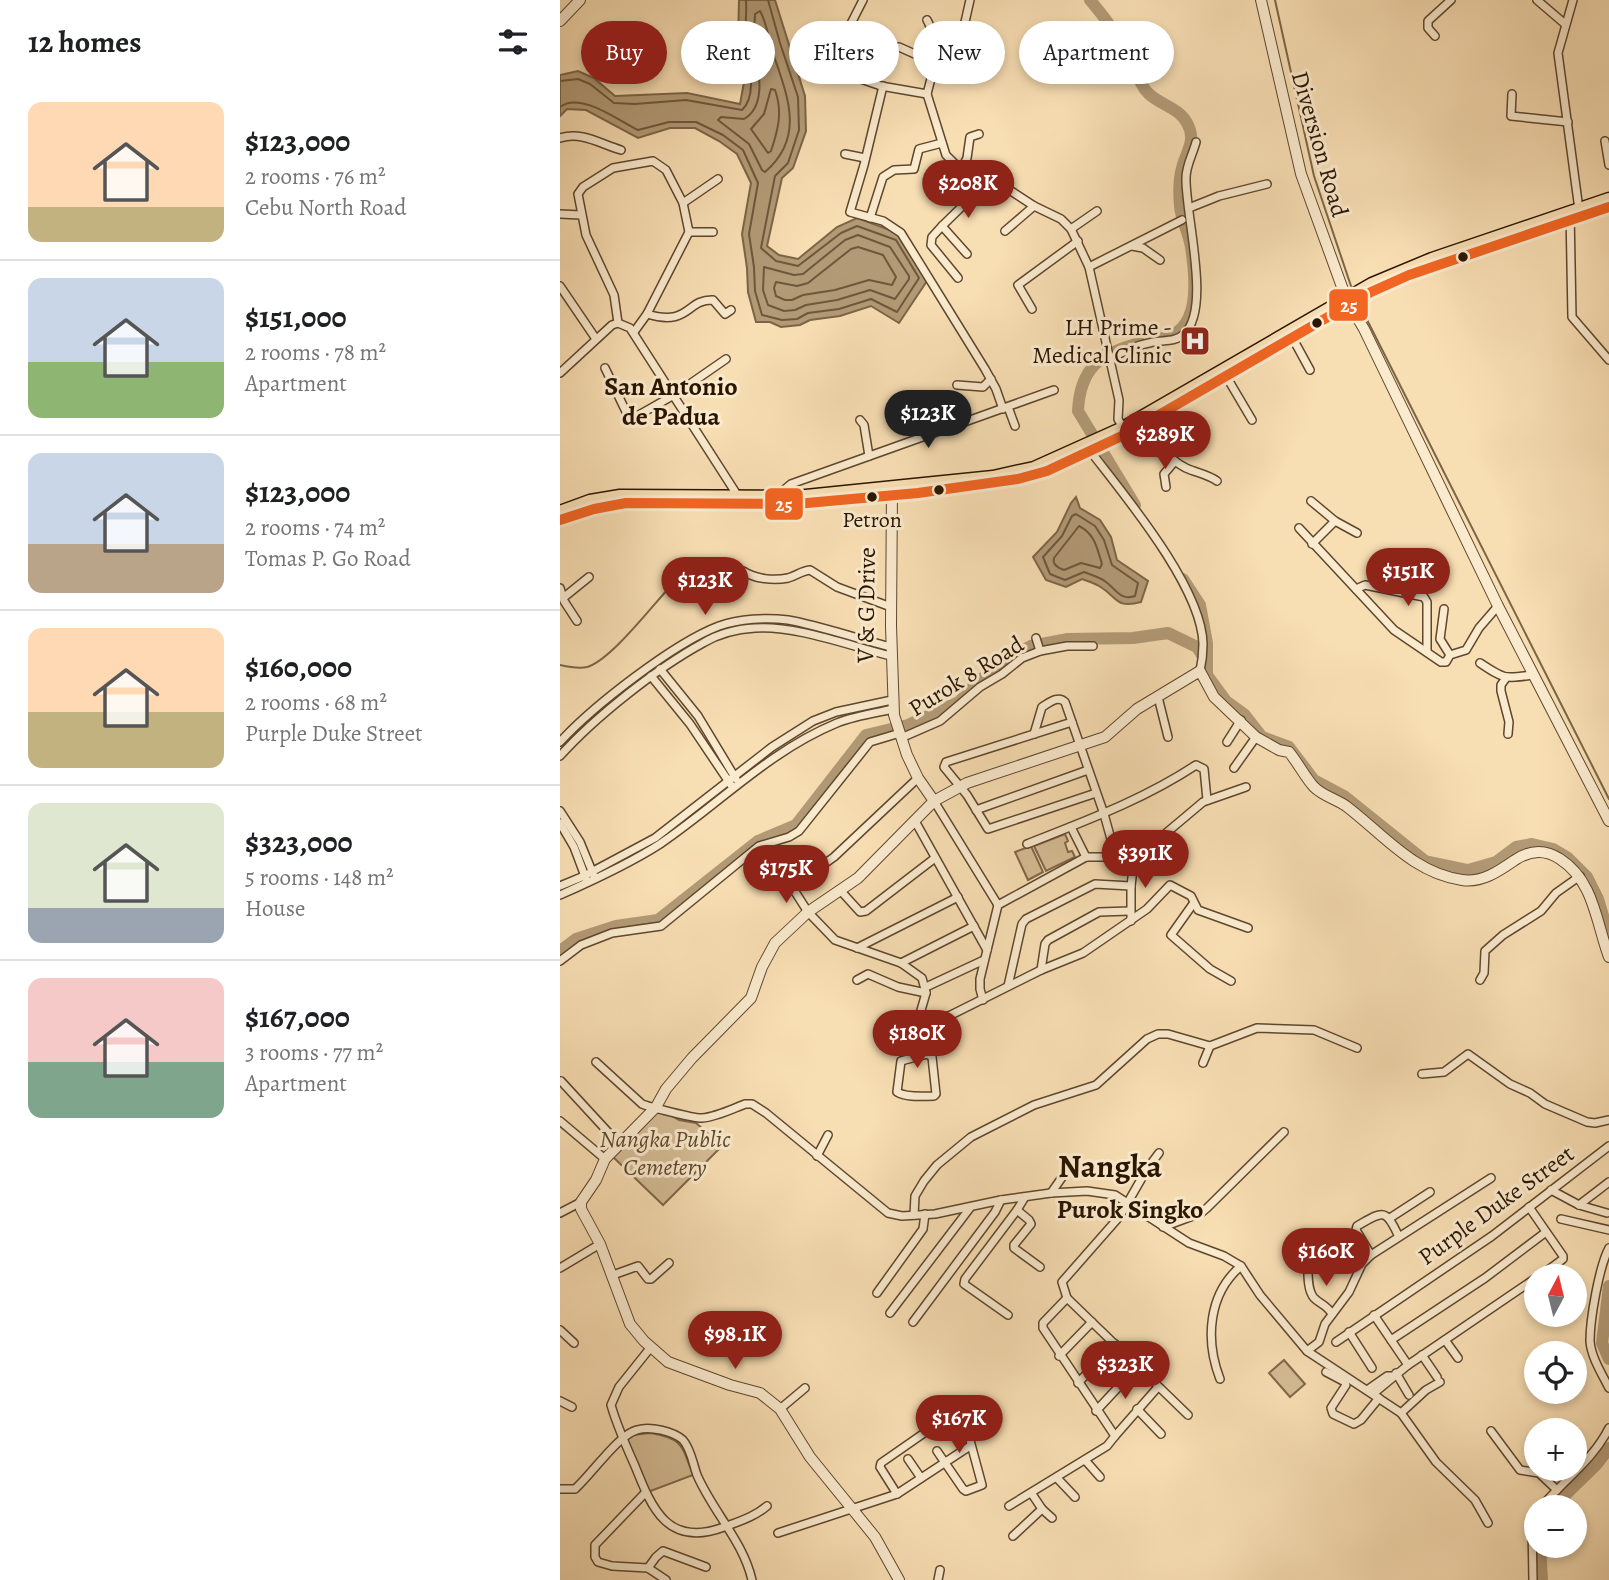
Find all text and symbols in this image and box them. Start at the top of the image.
chip: Buy [581,21,667,84]
chip: Rent [681,21,775,84]
chip: Filters [789,21,899,84]
chip: New [913,21,1005,84]
chip: Apartment [1019,21,1174,84]
text: 12 homes [28,22,141,62]
icon: filters [494,23,532,61]
street label: Diversion Road [1284,67,1356,221]
text: $123,000 [245,121,350,161]
icon: home [84,130,168,214]
pin: $208K [919,160,1017,220]
text: 2 rooms · 76 m² [245,161,386,192]
text: $208K [938,167,998,198]
text: Cebu North Road [245,192,407,223]
unlabelled marker [1456,250,1470,264]
line badge: 25 [1328,288,1369,322]
text: 25 [1340,293,1358,319]
text: $151,000 [245,297,347,337]
icon: home [84,306,168,390]
place label: LH Prime - Medical Clinic [1032,311,1172,371]
unlabelled marker [1310,316,1324,330]
hospital icon: LH Prime - Medical Clinic [1178,324,1212,358]
text: 2 rooms · 78 m² [245,337,386,368]
text: Apartment [245,368,347,399]
district label: San Antonio de Padua [604,369,738,434]
pin: $123K [879,391,977,450]
text: $123K [900,397,956,428]
pin: $289K [1116,412,1214,471]
text: $289K [1136,418,1194,449]
text: $123,000 [245,472,350,512]
icon: home [84,481,168,565]
unlabelled marker [932,483,946,497]
line badge: 25 [764,487,804,521]
marker: Petron [865,490,879,504]
text: 25 [775,492,793,518]
place label: Petron [842,505,902,535]
text: 2 rooms · 74 m² [245,512,385,543]
text: Tomas P. Go Road [245,543,411,574]
street label: V & G Drive [849,547,883,664]
pin: $151K [1359,548,1457,608]
text: $151K [1382,555,1434,586]
pin: $123K [656,558,754,617]
text: $123K [677,564,733,595]
street label: Purok 8 Road [902,628,1030,724]
text: $160,000 [245,647,352,687]
icon: home [84,656,168,740]
text: 2 rooms · 68 m² [245,687,387,718]
text: Purple Duke Street [245,718,423,749]
text: $323,000 [245,822,353,862]
pin: $391K [1096,830,1194,890]
icon: home [84,831,168,915]
text: $391K [1118,837,1172,868]
pin: $175K [737,846,835,905]
text: $175K [759,852,813,883]
text: 5 rooms · 148 m² [245,862,394,893]
text: House [245,893,305,924]
text: $167,000 [245,997,350,1037]
icon: home [84,1006,168,1090]
pin: $180K [868,1010,966,1070]
text: $180K [889,1017,945,1048]
text: 3 rooms · 77 m² [245,1037,383,1068]
text: Apartment [245,1068,347,1099]
park label: Nangka Public Cemetery [600,1123,731,1183]
street label: Purple Duke Street [1412,1138,1580,1272]
district label: Nangka [1058,1144,1163,1188]
district label: Purok Singko [1057,1192,1203,1227]
pin: $160K [1277,1228,1375,1288]
text: $160K [1298,1235,1354,1266]
north arrow [1524,1264,1587,1326]
map controls [1524,1264,1587,1558]
pin: $98.1K [678,1312,792,1371]
text: $98.1K [704,1318,766,1349]
button: locate [1524,1341,1587,1404]
pin: $323K [1076,1342,1174,1401]
text: $323K [1097,1348,1153,1379]
pin: $167K [910,1396,1008,1455]
text: $167K [932,1402,986,1433]
button: + [1524,1418,1587,1481]
button: − [1524,1495,1587,1558]

